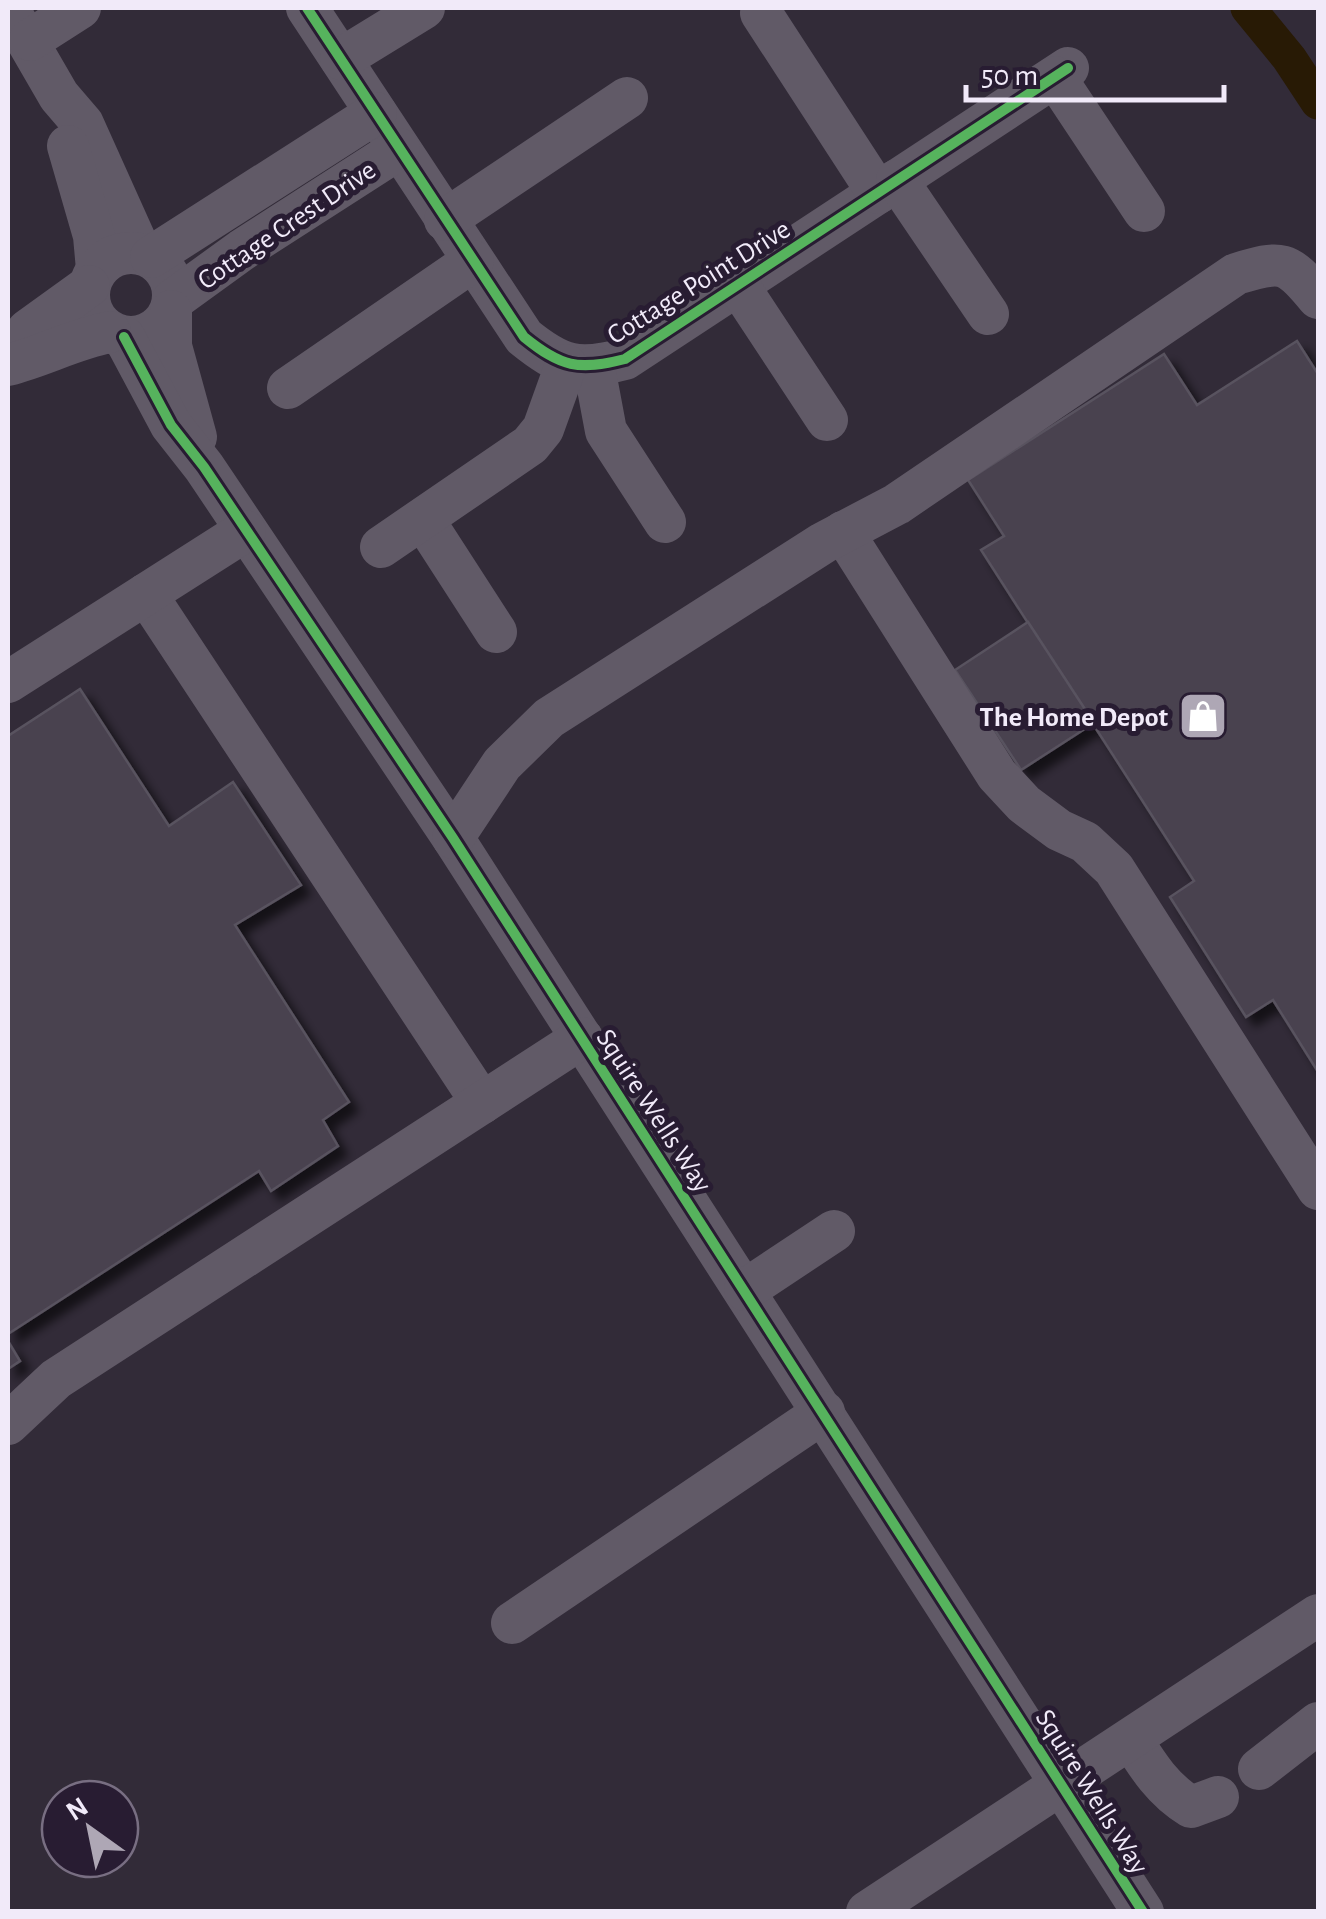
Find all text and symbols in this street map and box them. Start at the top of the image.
scale bar [966,40,1224,102]
text: 50 m [981,61,1038,91]
street label: Cottage Crest Drive [193,156,381,295]
street label: Cottage Point Drive [603,215,795,350]
shop icon: The Home Depot [1177,690,1229,742]
place label: The Home Depot [980,704,1169,732]
street label: Squire Wells Way [590,1025,716,1198]
street label: Squire Wells Way [1030,1705,1153,1879]
north arrow [40,1779,140,1879]
text: N [62,1793,93,1827]

